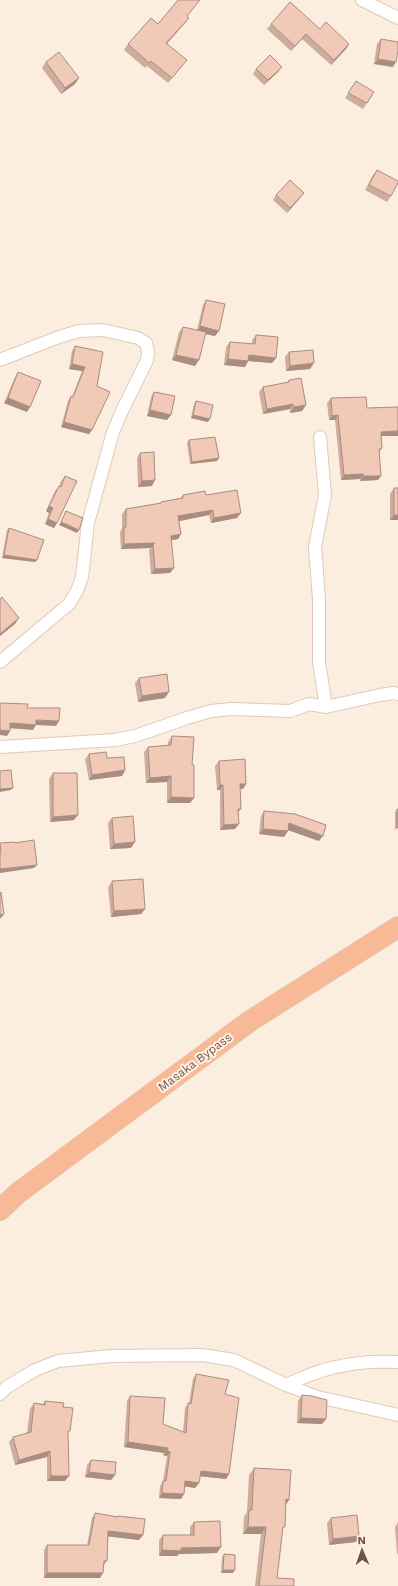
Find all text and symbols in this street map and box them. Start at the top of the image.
street label: Masaka Bypass [155,1030,235,1094]
north arrow [342,1530,382,1570]
text: N [357,1534,366,1547]

